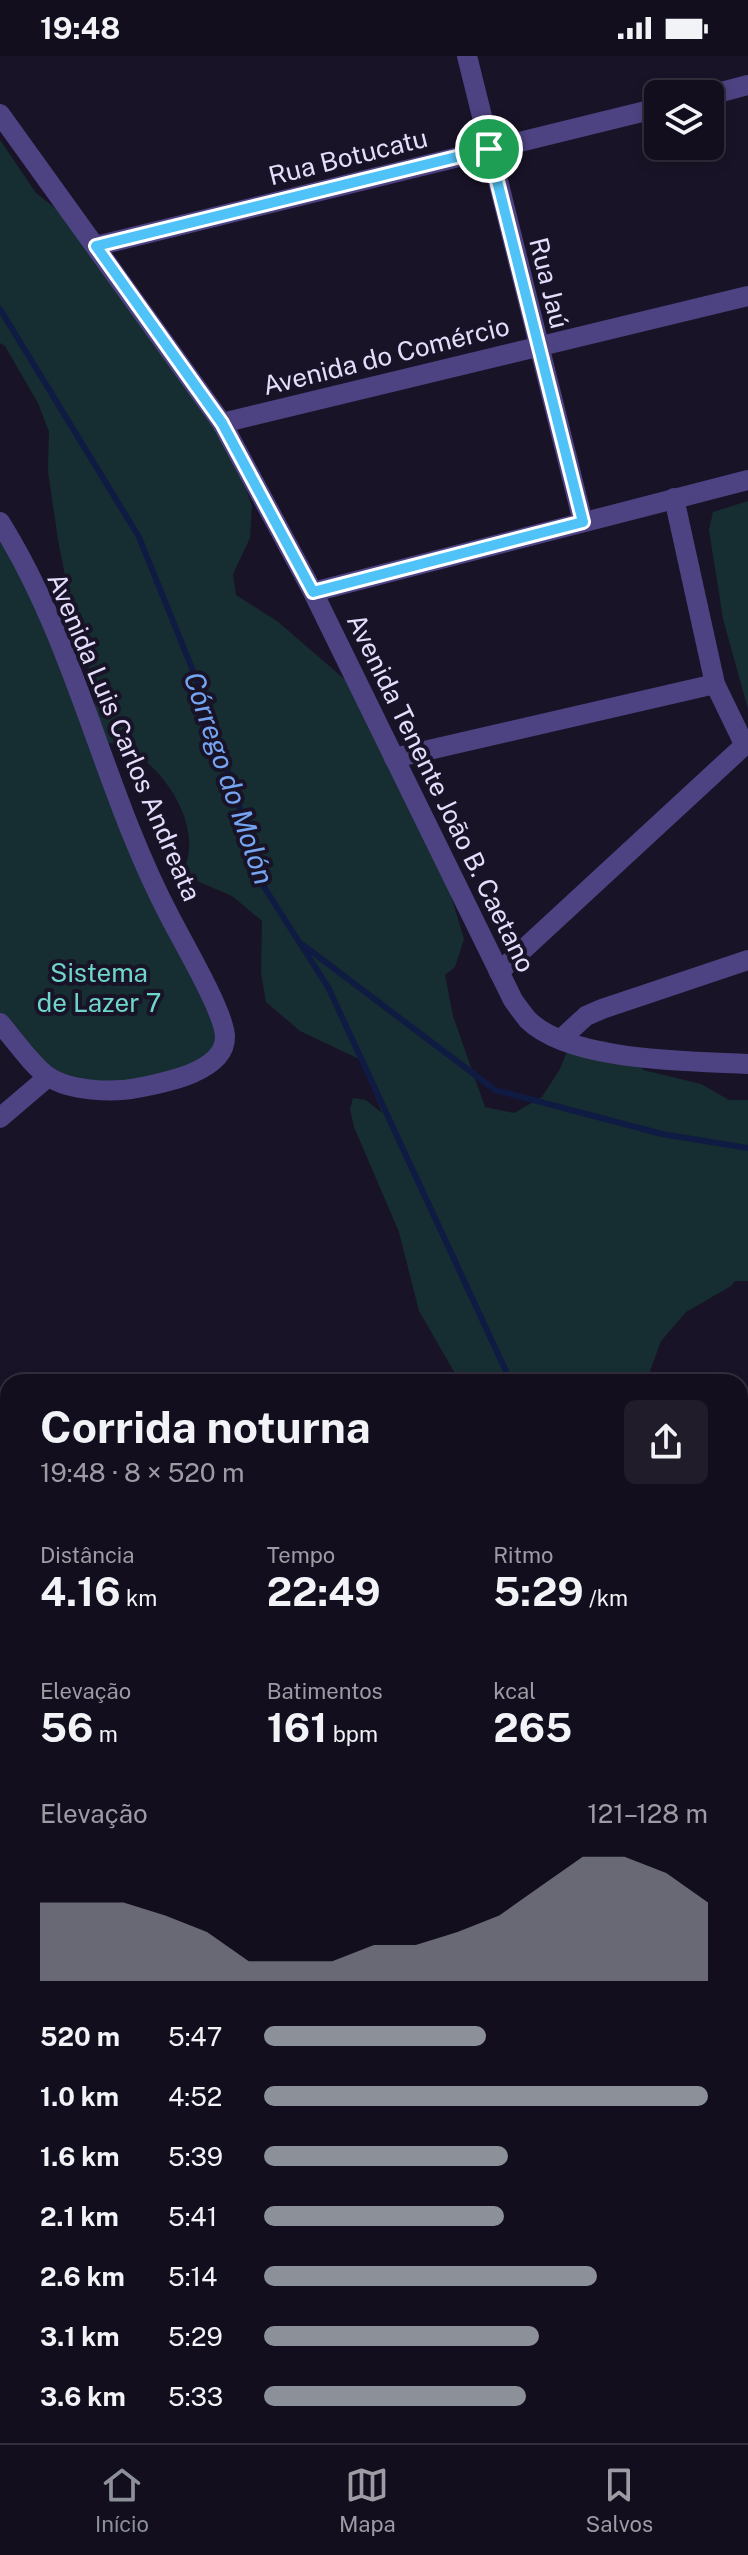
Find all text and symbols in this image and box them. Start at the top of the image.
text: 19:48 [40,10,120,46]
map controls [644,80,724,160]
button: layers [644,80,724,160]
pin [455,115,523,183]
street label: Rua Botucatu [265,122,431,191]
icon: arrive [467,127,511,171]
street label: Rua Jaú [523,234,576,332]
street label: Avenida do Comércio [259,310,512,401]
street label: Avenida Luis Carlos Andreata [41,568,208,906]
street label: Avenida Tenente João B. Caetano [341,609,542,977]
water label: Córrego do Molón [178,667,281,889]
park label: Sistema de Lazer 7 [37,957,161,1018]
button: share [624,1400,708,1484]
text: Corrida noturna [40,1401,371,1453]
text: 19:48 · 8 × 520 m [40,1457,245,1488]
text: Distância [40,1542,134,1568]
text: Tempo [267,1542,335,1568]
text: Ritmo [493,1542,554,1568]
text: 4.16 [40,1568,121,1615]
text: 22:49 [267,1568,381,1615]
text: 5:29 [493,1568,584,1615]
text: km [121,1585,157,1611]
text: /km [584,1585,628,1611]
text: Elevação [40,1678,131,1704]
text: Batimentos [267,1678,383,1704]
text: kcal [493,1678,536,1704]
text: 56 [40,1704,93,1751]
text: 161 [267,1704,327,1751]
text: 265 [493,1704,572,1751]
text: m [93,1721,118,1747]
text: bpm [327,1721,378,1747]
text: Elevação [40,1798,148,1829]
text: 121–128 m [587,1798,708,1829]
text: 520 m [40,2021,120,2052]
text: 5:47 [168,2021,222,2052]
text: 1.0 km [40,2081,119,2112]
text: 4:52 [168,2081,222,2112]
text: 1.6 km [40,2141,120,2172]
text: 5:39 [168,2141,223,2172]
text: 2.1 km [40,2201,119,2232]
text: 5:41 [168,2201,217,2232]
text: 2.6 km [40,2261,125,2292]
text: 5:14 [168,2261,217,2292]
text: 3.1 km [40,2321,120,2352]
text: 5:29 [168,2321,223,2352]
text: 3.6 km [40,2381,126,2412]
text: 5:33 [168,2381,223,2412]
tab: Início [95,2463,149,2537]
tab: Mapa [339,2463,396,2537]
tab: Salvos [586,2463,653,2537]

